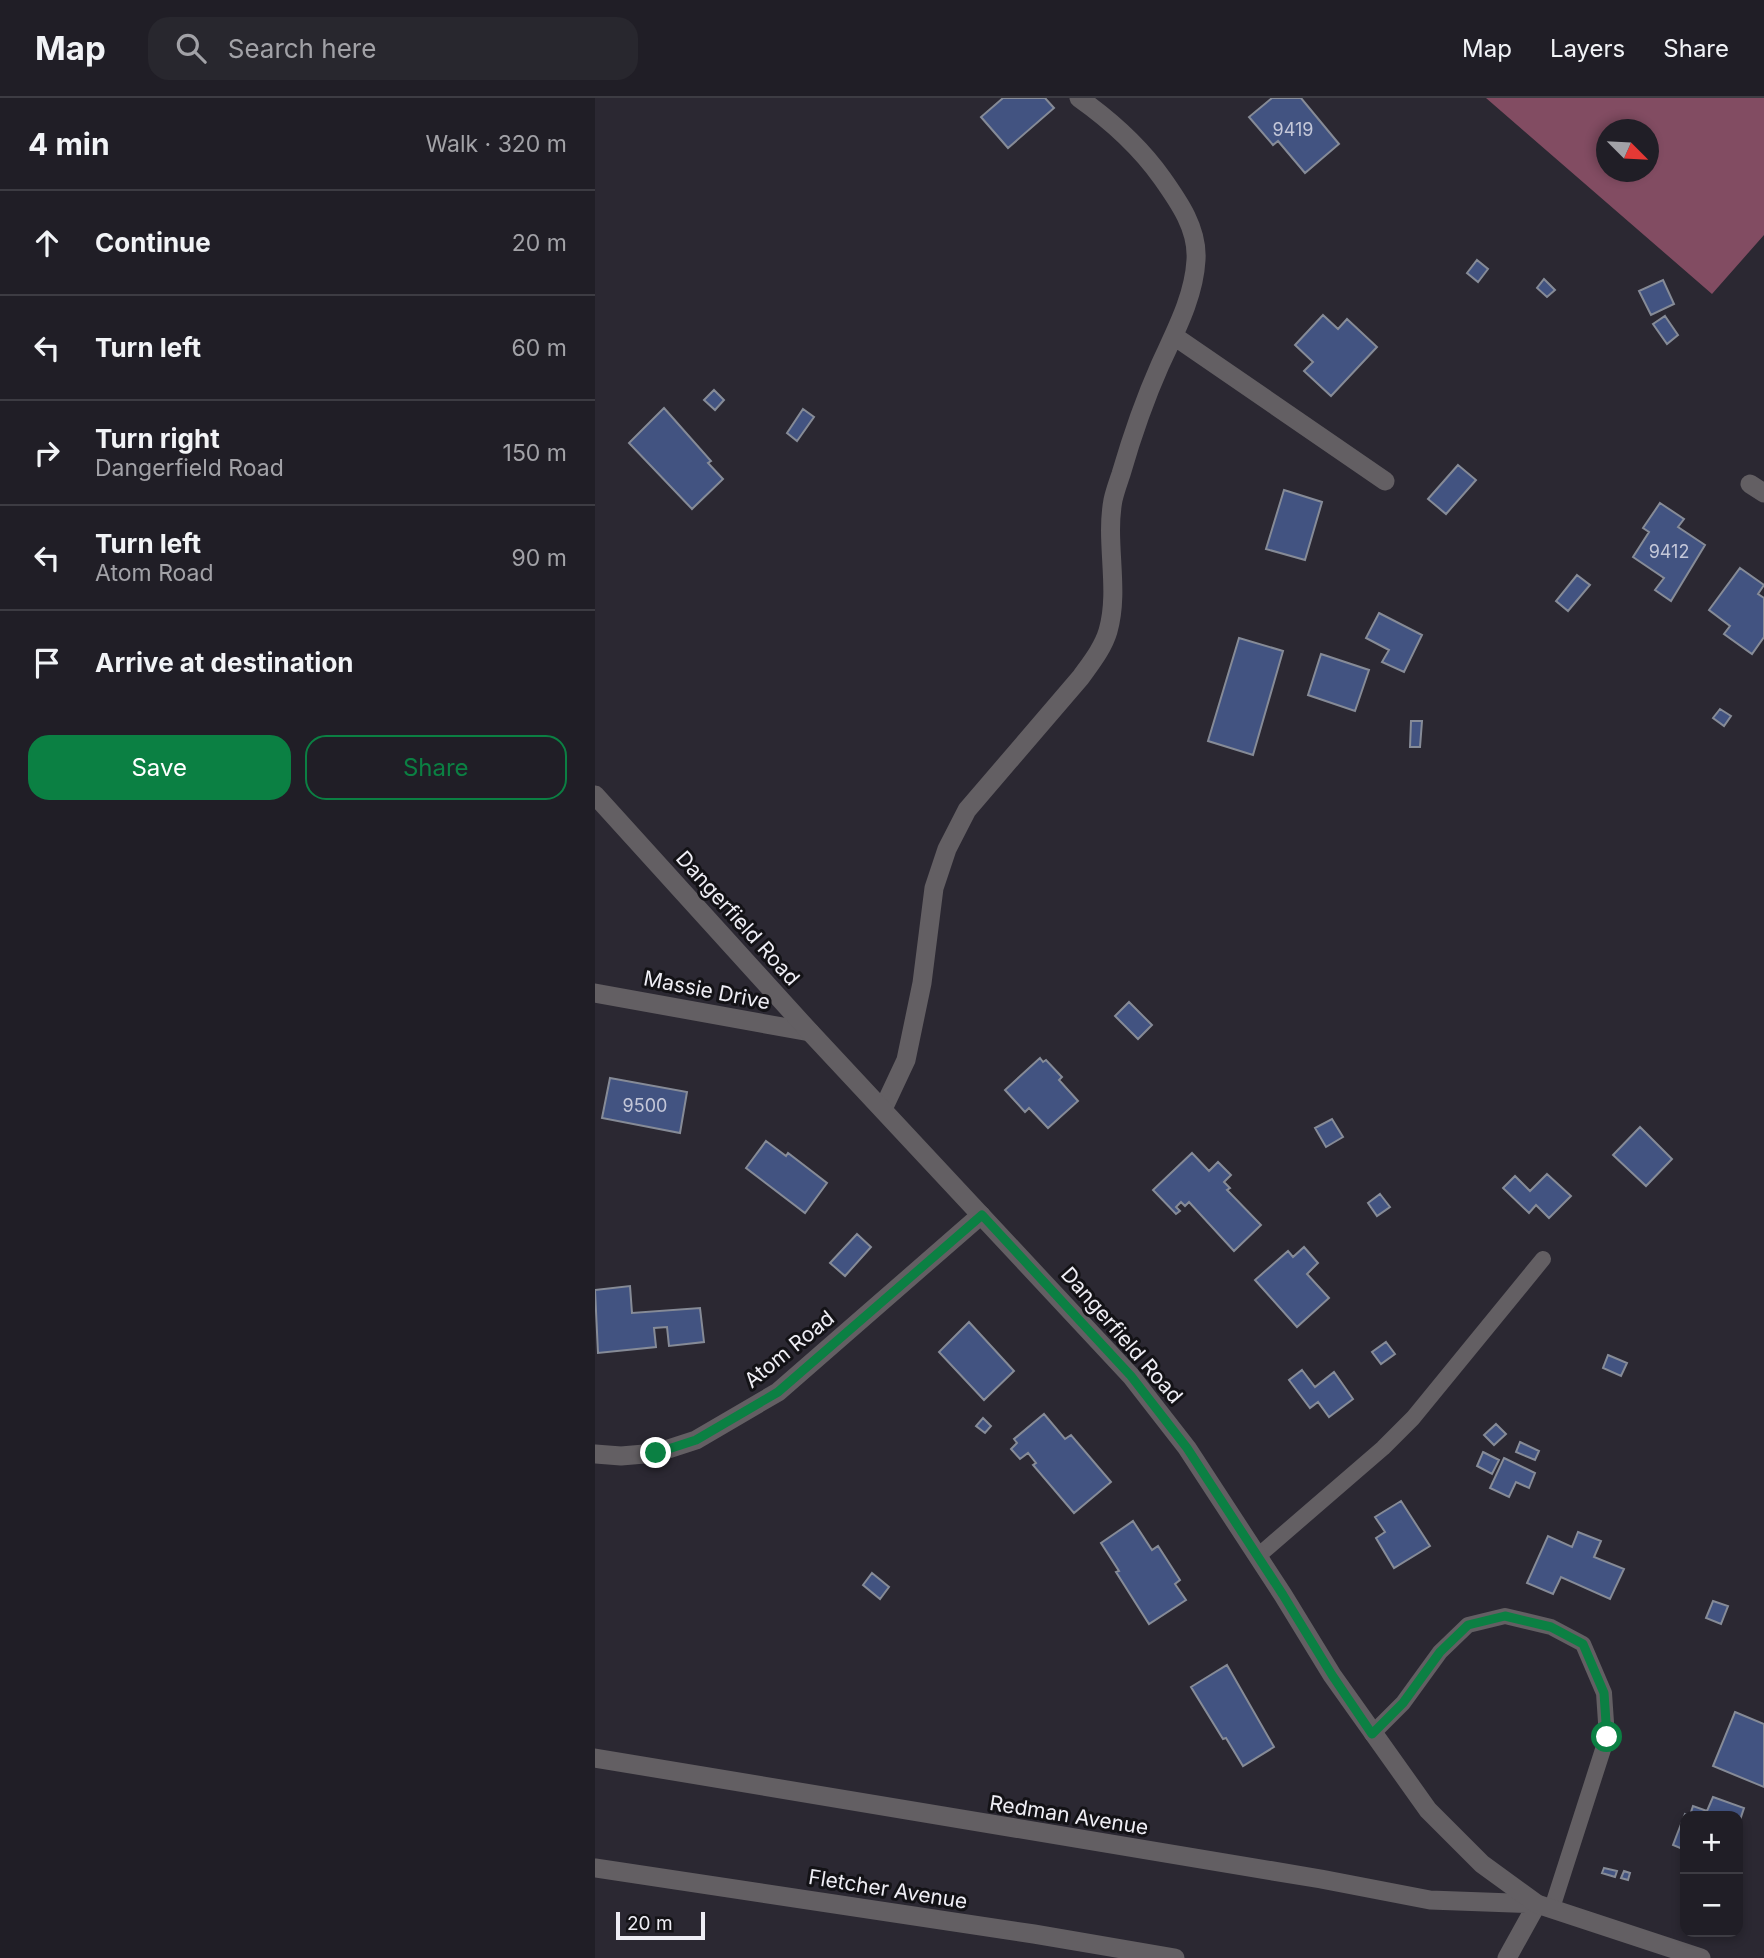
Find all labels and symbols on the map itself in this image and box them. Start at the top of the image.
house number: 9419 [1273,119,1313,140]
north arrow [1596,119,1659,182]
house number: 9412 [1649,541,1689,562]
street label: Dangerfield Road [671,846,805,990]
street label: Massie Drive [642,965,772,1015]
house number: 9500 [623,1095,667,1116]
street label: Dangerfield Road [1056,1262,1188,1408]
street label: Atom Road [739,1305,839,1393]
route end [640,1437,671,1468]
route start [1591,1721,1622,1752]
street label: Redman Avenue [988,1790,1150,1840]
street label: Fletcher Avenue [807,1864,969,1914]
scale bar [616,1909,705,1941]

